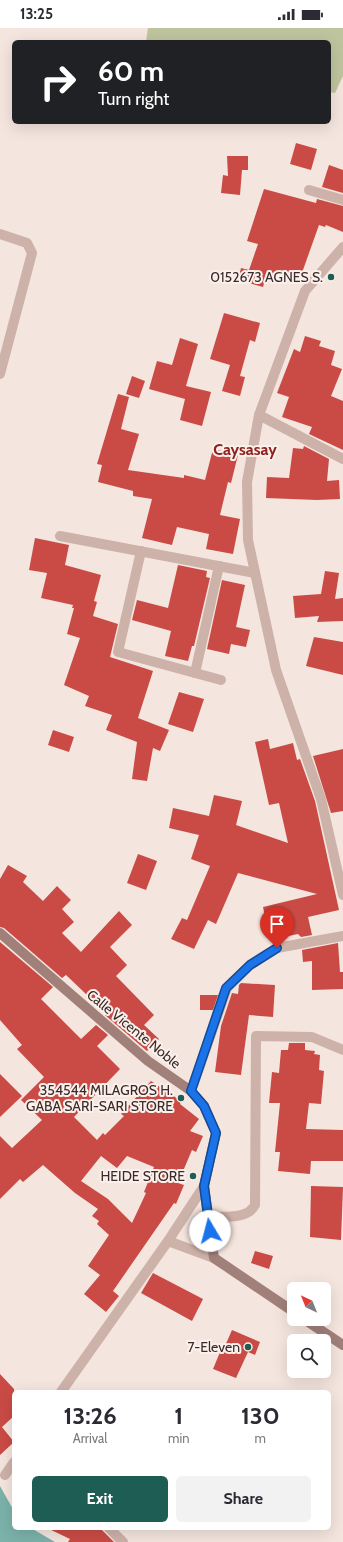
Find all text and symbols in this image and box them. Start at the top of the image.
text: 13:25 [20,5,53,23]
text: 60 m [98,54,164,88]
icon: right [32,56,84,108]
text: Turn right [98,88,169,110]
place label: 0152673 AGNES S. [210,268,323,286]
marker: 0152673 AGNES S. [326,272,336,282]
district label: Caysasay [213,440,277,459]
pin [260,907,294,948]
icon: arrive [266,913,288,935]
street label: Calle Vicente Noble [83,986,185,1072]
place label: 354544 MILAGROS H. GABA SARI-SARI STORE [26,1081,173,1115]
marker: 354544 MILAGROS H. GABA SARI-SARI STORE [176,1093,186,1103]
place label: HEIDE STORE [100,1167,185,1185]
marker: HEIDE STORE [188,1171,198,1181]
position arrow [189,1210,231,1252]
north arrow [287,1282,331,1326]
map controls [287,1282,331,1378]
button: search [287,1334,331,1378]
place label: 7-Eleven [187,1338,240,1356]
marker: 7-Eleven [243,1342,253,1352]
text: 13:26 [63,1401,117,1430]
text: 1 [174,1401,183,1430]
text: 130 [241,1401,280,1430]
text: Arrival [73,1430,107,1446]
text: min [168,1430,190,1446]
text: m [255,1430,266,1446]
button: Exit [32,1476,168,1522]
button: Share [176,1476,311,1522]

